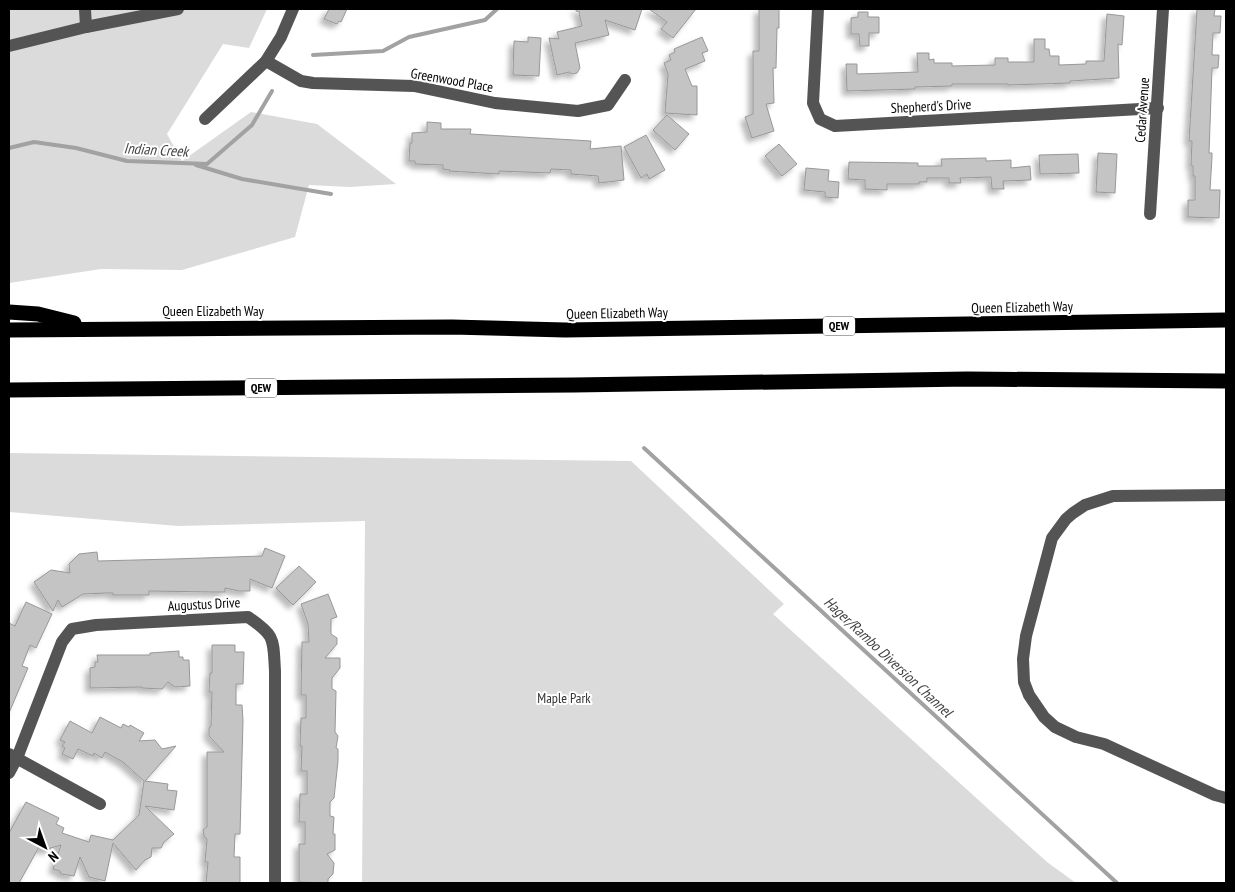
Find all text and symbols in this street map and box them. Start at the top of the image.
street label: Greenwood Place [409,64,495,96]
street label: Cedar Avenue [1131,77,1153,143]
street label: Shepherd's Drive [890,95,972,117]
water label: Indian Creek [123,138,191,161]
street label: Queen Elizabeth Way [971,297,1074,317]
street label: Queen Elizabeth Way [162,302,265,320]
street label: Queen Elizabeth Way [566,303,669,323]
road number: QEW [823,316,855,336]
road number: QEW [245,378,277,398]
water label: Hager/Rambo Diversion Channel [820,592,958,722]
street label: Augustus Drive [167,593,241,615]
park label: Maple Park [537,689,591,707]
north arrow [20,822,70,872]
text: N [45,848,62,866]

